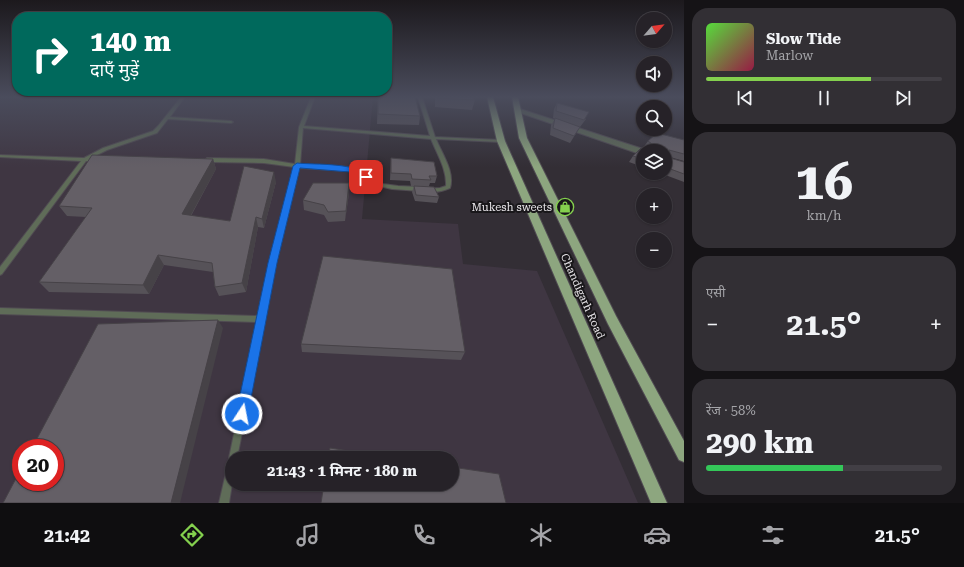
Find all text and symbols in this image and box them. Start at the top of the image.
north arrow [636,12,672,48]
map controls [636,12,672,268]
text: 140 m [90,25,171,58]
icon: right [24,28,76,80]
text: Slow Tide [766,30,841,48]
text: Marlow [766,48,813,63]
button: sound [636,56,672,92]
text: दाएँ मुड़ें [90,59,139,80]
icon: previous [734,87,756,109]
icon: pause [813,87,835,109]
icon: next [892,87,914,109]
button: search [636,100,672,136]
button: layers [636,144,672,180]
text: 16 [795,151,853,212]
pin [349,160,383,194]
icon: arrive [355,166,377,188]
button: + [636,188,672,224]
shop icon: Mukesh sweets [555,197,575,217]
place label: Mukesh sweets [471,201,552,214]
text: km/h [807,208,841,223]
button: − [636,232,672,268]
street label: Chandigarh Road [558,251,607,341]
text: एसी [706,285,725,300]
text: 21.5° [787,307,861,342]
text: − [706,312,718,337]
text: + [930,312,942,337]
position arrow [221,393,263,435]
text: रेंज · 58% [706,403,756,418]
text: 290 km [706,425,814,460]
speed limit sign: 20 [12,439,64,491]
text: 21:43 · 1 मिनट · 180 m [267,462,417,480]
icon: directions [178,521,206,549]
icon: music [294,521,322,549]
icon: phone [410,521,438,549]
icon: climate [527,521,555,549]
icon: car [643,521,671,549]
icon: filters [759,521,787,549]
text: 21:42 [44,525,90,546]
text: 21.5° [875,525,920,546]

